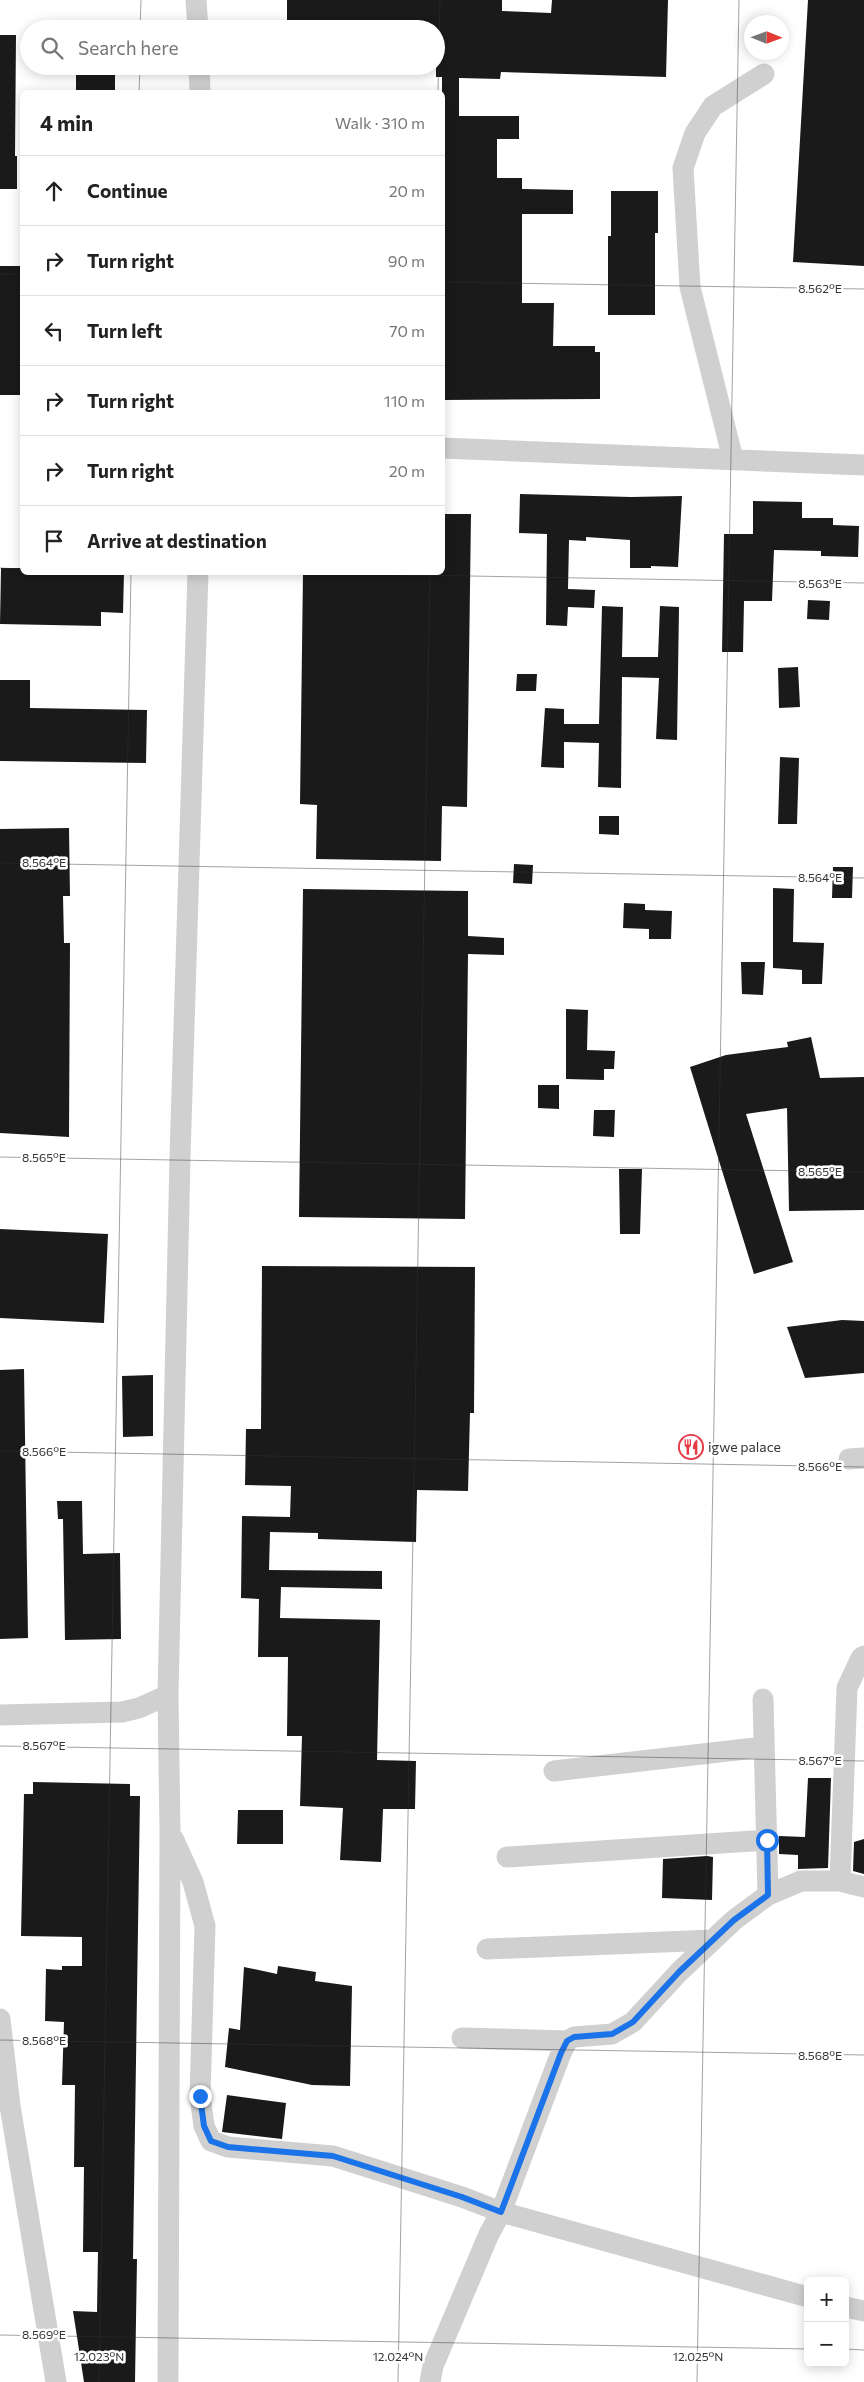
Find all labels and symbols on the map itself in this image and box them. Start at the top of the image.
north arrow [744,15,789,60]
text: 8.562°E [798,281,842,295]
text: 8.563°E [798,576,842,590]
text: 8.564°E [22,855,66,869]
text: 8.564°E [798,870,842,884]
text: 8.565°E [22,1150,66,1164]
text: 8.565°E [798,1164,842,1178]
restaurant icon: igwe palace [678,1434,704,1460]
place label: igwe palace [708,1438,781,1455]
text: 8.566°E [22,1444,66,1458]
text: 8.566°E [798,1459,842,1473]
text: 8.567°E [22,1738,66,1752]
text: 8.567°E [798,1753,842,1767]
route start [756,1829,779,1852]
text: 8.568°E [22,2033,66,2047]
text: 8.568°E [798,2048,842,2062]
route end [189,2085,212,2108]
text: 8.569°E [22,2327,66,2341]
text: 12.023°N [74,2349,124,2363]
text: 12.024°N [373,2349,423,2363]
text: 12.025°N [673,2349,723,2363]

